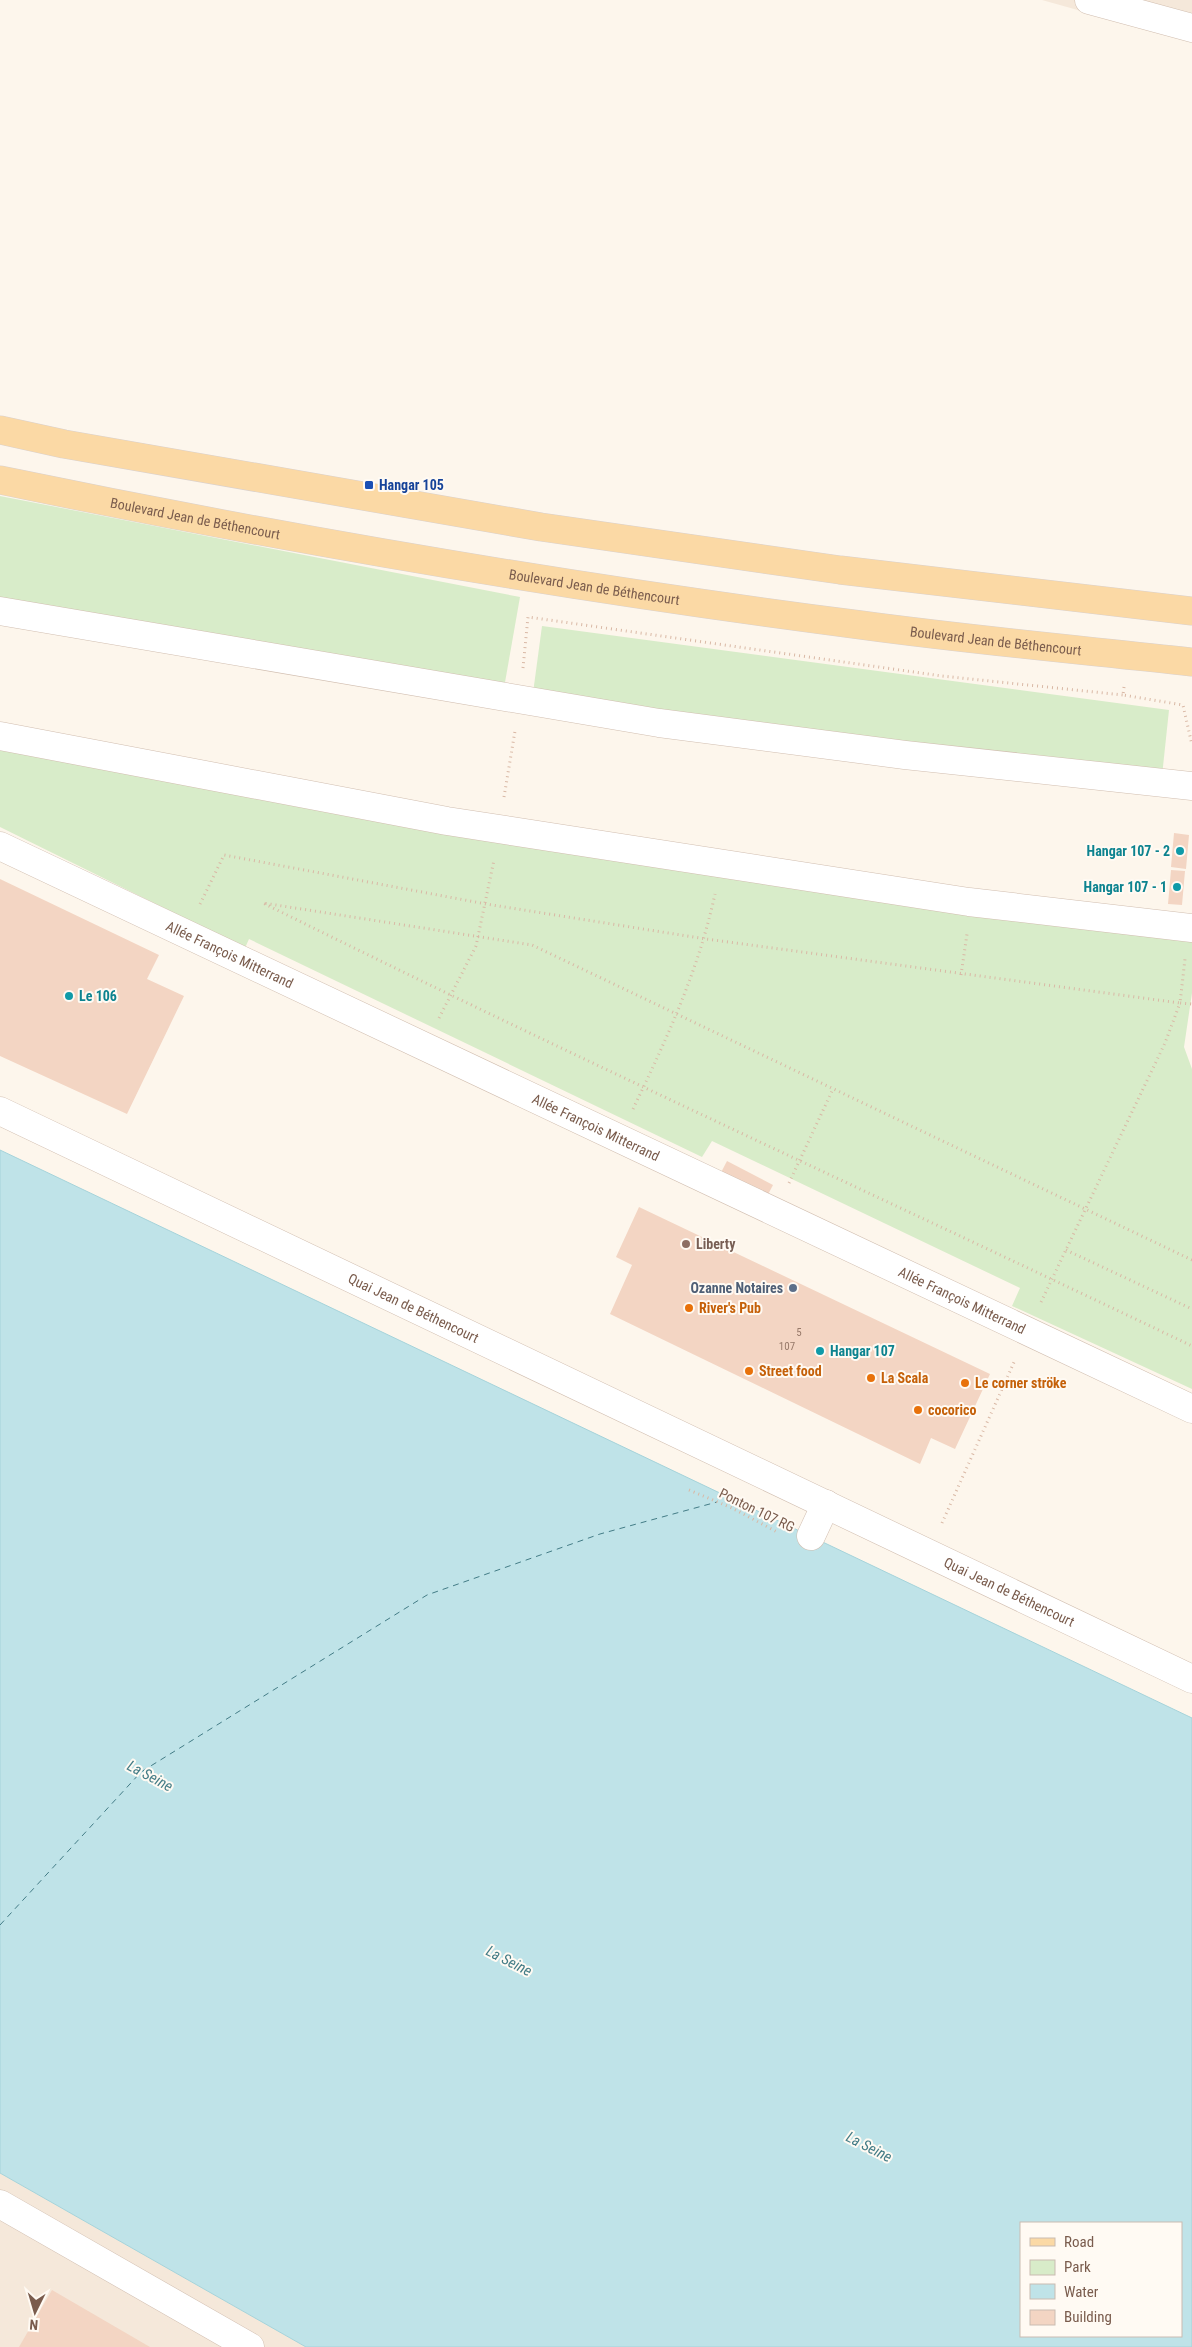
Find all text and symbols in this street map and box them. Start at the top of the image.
place label: Hangar 105 [379,477,444,493]
marker: Hangar 105 [363,479,375,491]
street label: Boulevard Jean de Béthencourt [109,495,281,542]
street label: Boulevard Jean de Béthencourt [508,566,681,608]
street label: Boulevard Jean de Béthencourt [909,623,1082,658]
place label: Hangar 107 - 2 [1087,843,1170,859]
marker: Hangar 107 - 2 [1174,845,1186,857]
place label: Hangar 107 - 1 [1084,879,1167,895]
marker: Hangar 107 - 1 [1171,881,1183,893]
street label: Allée François Mitterrand [164,918,296,991]
place label: Le 106 [79,988,117,1004]
marker: Le 106 [63,990,75,1002]
street label: Allée François Mitterrand [530,1091,662,1164]
place label: Liberty [696,1236,736,1252]
marker: Liberty [680,1238,692,1250]
street label: Allée François Mitterrand [896,1264,1028,1337]
street label: Quai Jean de Béthencourt [346,1270,481,1346]
place label: Ozanne Notaires [690,1280,783,1296]
marker: Ozanne Notaires [787,1282,799,1294]
place label: River's Pub [699,1300,761,1316]
marker: River's Pub [683,1302,695,1314]
house number: 5 [796,1326,802,1339]
house number: 107 [779,1340,795,1353]
place label: Hangar 107 [830,1343,895,1359]
marker: Hangar 107 [814,1345,826,1357]
place label: Street food [759,1363,822,1379]
marker: Street food [743,1365,755,1377]
place label: La Scala [881,1370,929,1386]
marker: La Scala [865,1372,877,1384]
place label: Le corner ströke [975,1375,1067,1391]
marker: Le corner ströke [959,1377,971,1389]
place label: cocorico [928,1402,976,1418]
marker: cocorico [912,1404,924,1416]
street label: Ponton 107 RG [717,1485,797,1535]
street label: Quai Jean de Béthencourt [941,1554,1077,1630]
water label: La Seine [124,1757,176,1796]
water label: La Seine [483,1942,535,1980]
water label: La Seine [843,2128,895,2166]
legend [1020,2222,1182,2337]
text: Road [1064,2233,1094,2251]
text: Park [1064,2258,1091,2276]
text: Water [1064,2283,1099,2301]
north arrow [10,2287,60,2337]
text: Building [1064,2308,1112,2326]
text: N [29,2317,39,2333]

